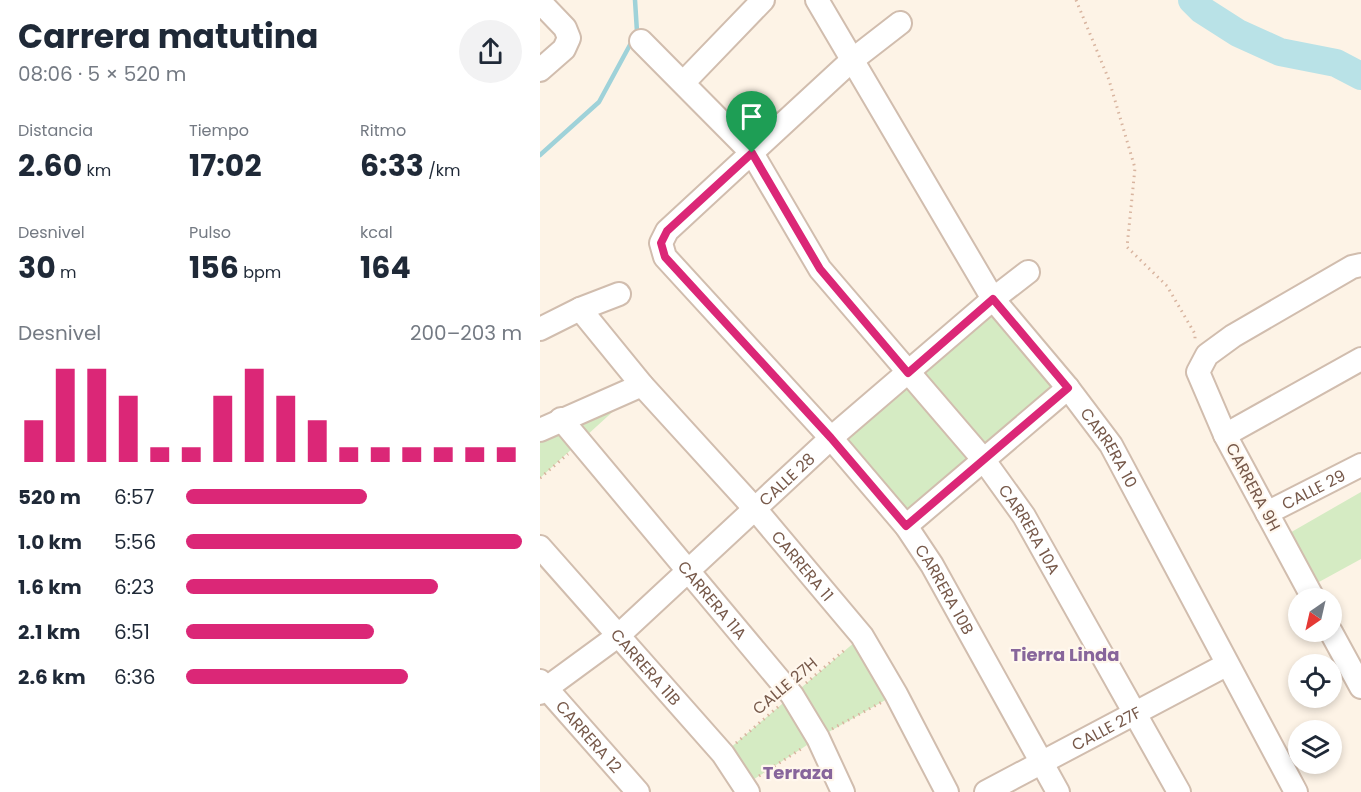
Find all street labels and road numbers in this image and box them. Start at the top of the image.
street label: CARRERA 10 [1075,403,1143,492]
street label: CARRERA 9H [1220,439,1286,535]
street label: CALLE 28 [754,447,820,511]
street label: CALLE 29 [1277,463,1349,515]
street label: CARRERA 10A [993,480,1066,579]
street label: CARRERA 11 [766,525,839,606]
street label: CARRERA 10B [910,540,980,639]
street label: CARRERA 11A [673,556,752,645]
street label: CARRERA 11B [606,623,686,710]
street label: CALLE 27H [748,652,822,720]
street label: CARRERA 12 [551,695,627,778]
street label: CALLE 27F [1067,701,1145,756]

